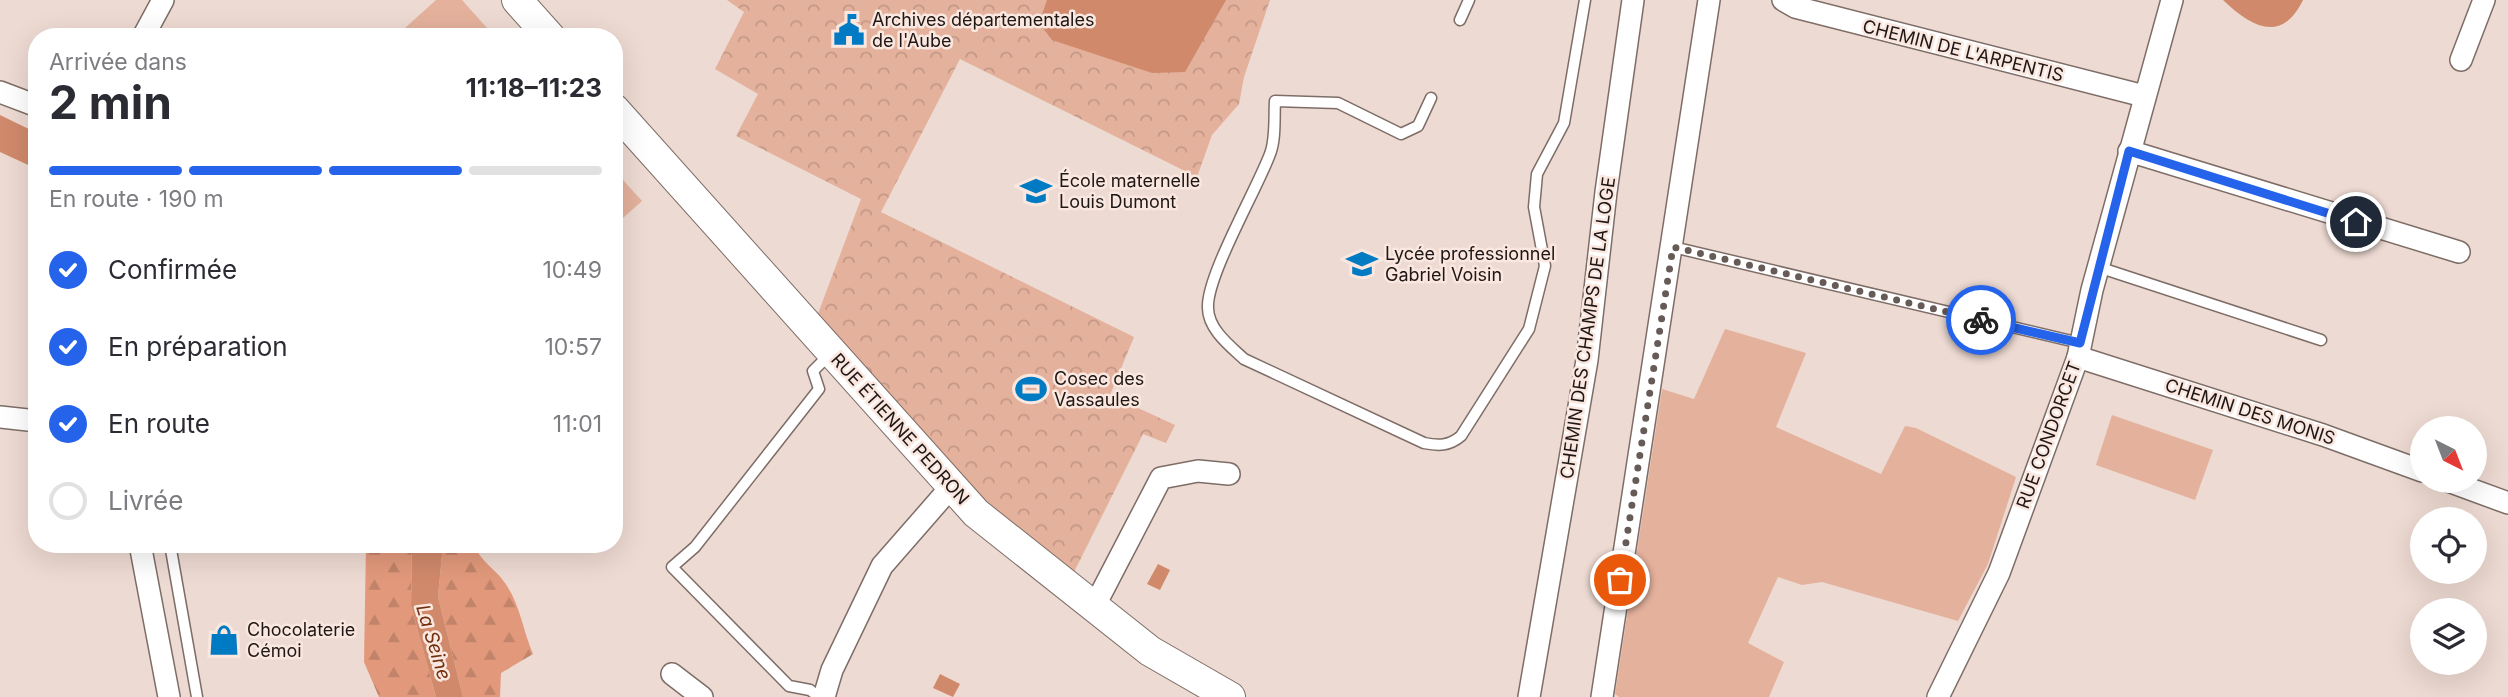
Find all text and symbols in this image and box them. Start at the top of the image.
place label: Archives départementales de l'Aube [872,9,1094,51]
public building icon: Archives départementales de l'Aube [832,13,866,47]
street label: CHEMIN DE L'ARPENTIS [1860,15,2066,86]
text: Arrivée dans [49,48,187,76]
text: 11:18–11:23 [466,72,602,103]
text: 2 min [49,74,172,130]
place label: École maternelle Louis Dumont [1059,169,1200,212]
school or university icon: École maternelle Louis Dumont [1019,174,1053,208]
street label: CHEMIN DES CHAMPS DE LA LOGE [1556,175,1619,480]
text: En route · 190 m [49,185,224,213]
pin [2326,192,2386,252]
icon: home [2337,203,2375,241]
place label: Lycée professionnel Gabriel Voisin [1385,243,1555,285]
school or university icon: Lycée professionnel Gabriel Voisin [1345,247,1379,281]
icon: check [49,251,87,289]
text: Confirmée [108,254,237,285]
text: 10:49 [542,256,602,284]
courier [1946,285,2016,355]
icon: bike [1962,301,2000,339]
icon: check [49,328,87,366]
text: En préparation [108,331,288,362]
text: 10:57 [545,333,602,361]
street label: RUE ÉTIENNE PEDRON [827,348,975,509]
street label: RUE CONDORCET [2012,358,2085,511]
place label: Cosec des Vassaules [1054,368,1144,410]
sports icon: Cosec des Vassaules [1014,372,1048,406]
street label: CHEMIN DES MONIS [2163,374,2338,449]
icon: check [49,405,87,443]
text: En route [108,408,210,439]
text: 11:01 [553,410,602,438]
north arrow [2410,416,2487,494]
map controls [2410,416,2487,675]
text: Livrée [108,485,183,516]
button: locate [2410,507,2487,584]
pin [1590,550,1650,610]
icon: bag [1601,561,1639,599]
button: layers [2410,598,2487,675]
water label: La Seine [411,602,456,683]
place label: Chocolaterie Cémoi [247,619,355,661]
shop icon: Chocolaterie Cémoi [207,623,241,657]

